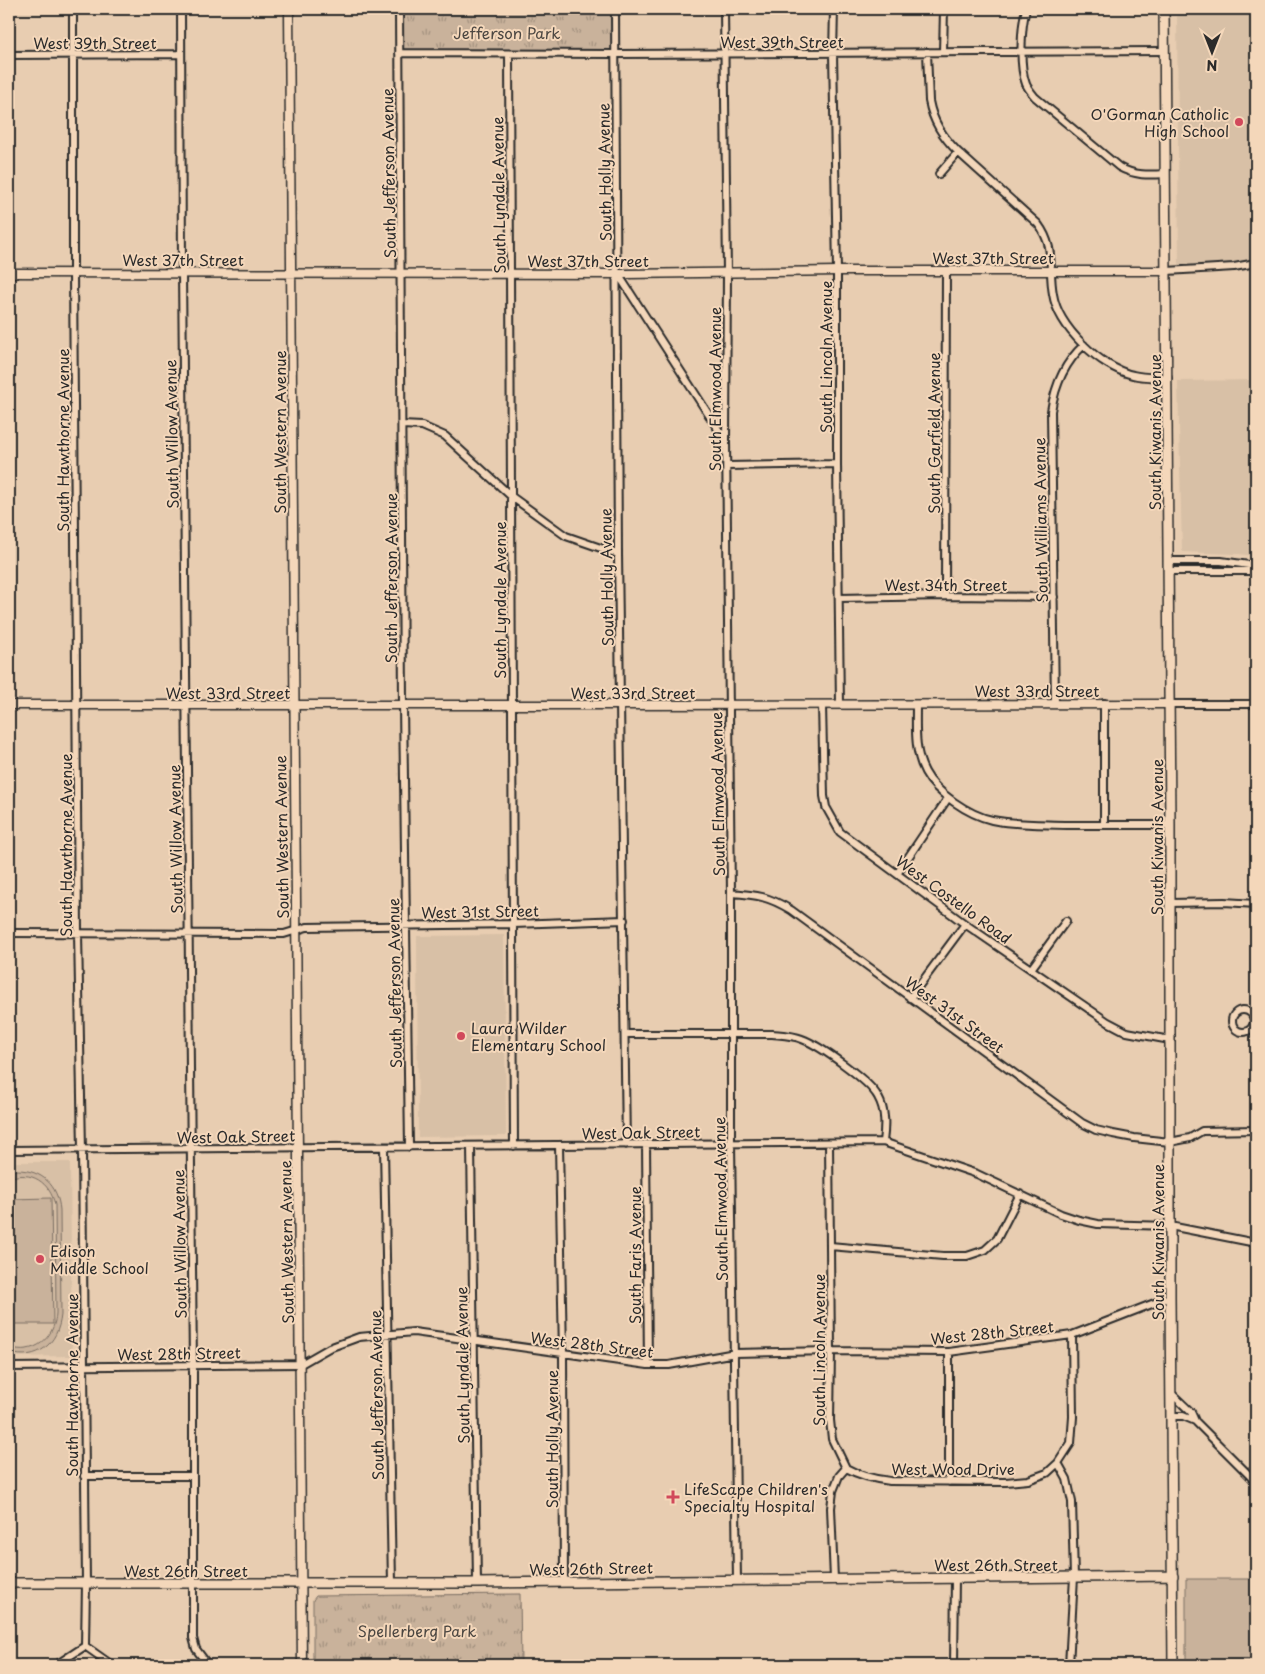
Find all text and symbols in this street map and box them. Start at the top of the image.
park label: Jefferson Park [454,21,560,44]
north arrow [1188,28,1238,78]
street label: West 39th Street [720,30,844,53]
street label: West 39th Street [33,31,157,54]
text: N [1206,55,1218,76]
street label: South Jefferson Avenue [375,88,401,258]
place label: O'Gorman Catholic High School [1091,102,1229,142]
street label: South Holly Avenue [591,103,617,241]
street label: South Lyndale Avenue [485,116,511,274]
marker: O'Gorman Catholic High School [1233,116,1245,128]
street label: West 37th Street [932,246,1054,269]
street label: West 37th Street [122,248,244,271]
street label: West 37th Street [527,249,649,272]
street label: South Lincoln Avenue [814,281,837,433]
street label: South Elmwood Avenue [703,307,726,471]
street label: South Hawthorne Avenue [51,348,74,532]
street label: South Western Avenue [268,350,291,514]
street label: South Garfield Avenue [922,352,945,514]
street label: South Kiwanis Avenue [1143,354,1166,510]
street label: South Willow Avenue [158,359,184,509]
street label: South Williams Avenue [1027,437,1053,603]
street label: South Jefferson Avenue [379,493,402,663]
street label: South Holly Avenue [593,508,619,646]
street label: South Lyndale Avenue [488,521,511,679]
street label: West 34th Street [885,573,1007,596]
street label: West 33rd Street [975,679,1099,702]
street label: West 33rd Street [166,681,290,704]
street label: West 33rd Street [571,681,695,704]
street label: South Elmwood Avenue [704,712,730,876]
street label: South Hawthorne Avenue [54,753,77,937]
street label: South Western Avenue [268,755,294,919]
street label: South Kiwanis Avenue [1145,759,1168,915]
street label: South Willow Avenue [162,764,188,914]
street label: West Costello Road [891,849,1017,949]
street label: South Jefferson Avenue [381,898,407,1068]
street label: West 31st Street [421,898,539,924]
street label: West 31st Street [901,970,1010,1058]
place label: Laura Wilder Elementary School [471,1016,606,1056]
marker: Laura Wilder Elementary School [455,1030,467,1042]
street label: South Elmwood Avenue [707,1117,733,1281]
street label: West Oak Street [582,1119,700,1145]
street label: West Oak Street [177,1123,295,1149]
street label: South Western Avenue [273,1160,299,1324]
street label: South Kiwanis Avenue [1146,1164,1169,1320]
street label: South Willow Avenue [166,1169,192,1319]
street label: South Faris Avenue [623,1186,646,1324]
place label: Edison Middle School [50,1239,149,1279]
marker: Edison Middle School [34,1253,46,1265]
street label: South Lincoln Avenue [807,1274,830,1426]
street label: South Lyndale Avenue [449,1286,475,1444]
street label: South Hawthorne Avenue [60,1293,83,1477]
street label: South Jefferson Avenue [363,1310,389,1480]
street label: West 28th Street [929,1314,1055,1350]
street label: West 28th Street [529,1325,655,1363]
street label: West 28th Street [117,1340,241,1366]
street label: South Holly Avenue [540,1370,563,1508]
street label: West Wood Drive [891,1457,1015,1480]
place label: LifeScape Children's Specialty Hospital [684,1477,828,1517]
marker: LifeScape Children's Specialty Hospital [666,1490,680,1504]
street label: West 26th Street [934,1553,1058,1576]
street label: West 26th Street [529,1555,653,1581]
street label: West 26th Street [124,1559,248,1582]
park label: Spellerberg Park [358,1619,476,1642]

